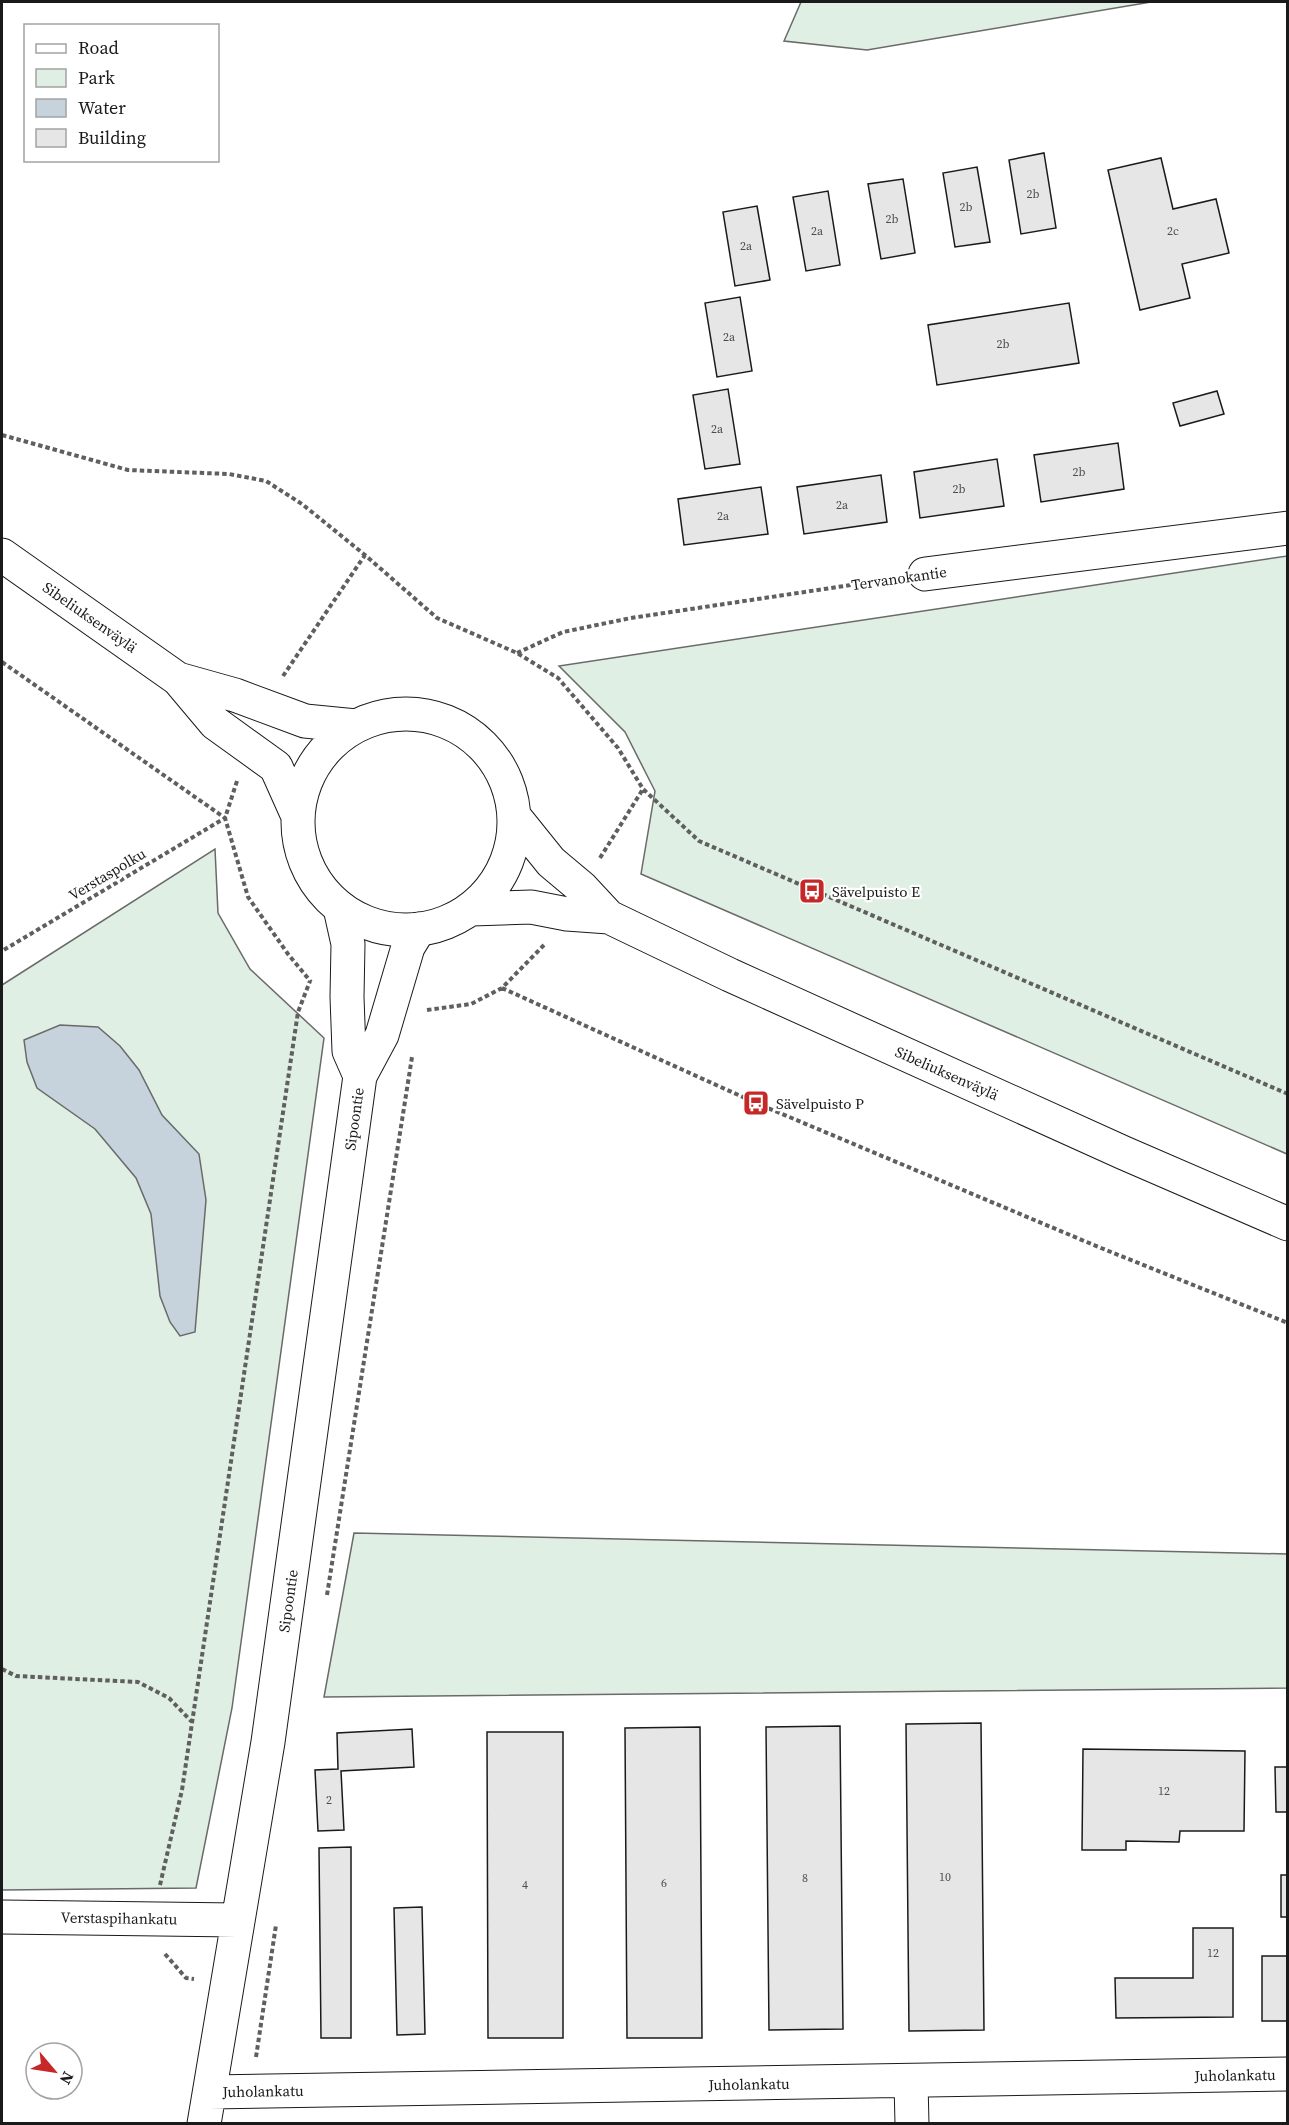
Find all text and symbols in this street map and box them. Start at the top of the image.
legend [24,24,219,162]
text: Road [78,35,119,60]
text: Park [78,65,115,90]
text: Water [78,95,126,120]
text: Building [78,125,146,150]
house number: 2b [1027,186,1040,202]
house number: 2b [960,199,973,215]
house number: 2b [886,211,899,227]
house number: 2a [811,223,824,239]
house number: 2c [1167,223,1179,239]
house number: 2a [740,238,753,254]
house number: 2a [723,329,736,345]
house number: 2b [997,336,1010,352]
house number: 2a [711,421,724,437]
house number: 2b [1073,464,1086,480]
house number: 2b [953,481,966,497]
house number: 2a [836,497,849,513]
house number: 2a [717,508,730,524]
street label: Tervanokantie [850,561,948,595]
street label: Sibeliuksenväylä [39,577,142,658]
street label: Verstaspolku [65,843,150,905]
bus stop icon: Sävelpuisto E [797,876,827,906]
place label: Sävelpuisto E [832,881,920,902]
street label: Sibeliuksenväylä [892,1041,1002,1105]
street label: Sipoontie [339,1086,369,1152]
bus stop icon: Sävelpuisto P [741,1088,771,1118]
place label: Sävelpuisto P [776,1093,864,1114]
street label: Sipoontie [273,1568,303,1634]
house number: 12 [1158,1783,1170,1799]
house number: 2 [326,1792,332,1808]
house number: 10 [939,1869,951,1885]
house number: 8 [802,1870,808,1886]
house number: 6 [661,1875,667,1891]
house number: 4 [522,1877,528,1893]
street label: Verstaspihankatu [61,1906,178,1930]
house number: 12 [1207,1945,1219,1961]
north arrow [24,2041,84,2101]
street label: Juholankatu [1193,2064,1276,2086]
text: N [55,2068,80,2089]
street label: Juholankatu [707,2073,790,2095]
street label: Juholankatu [221,2080,304,2102]

